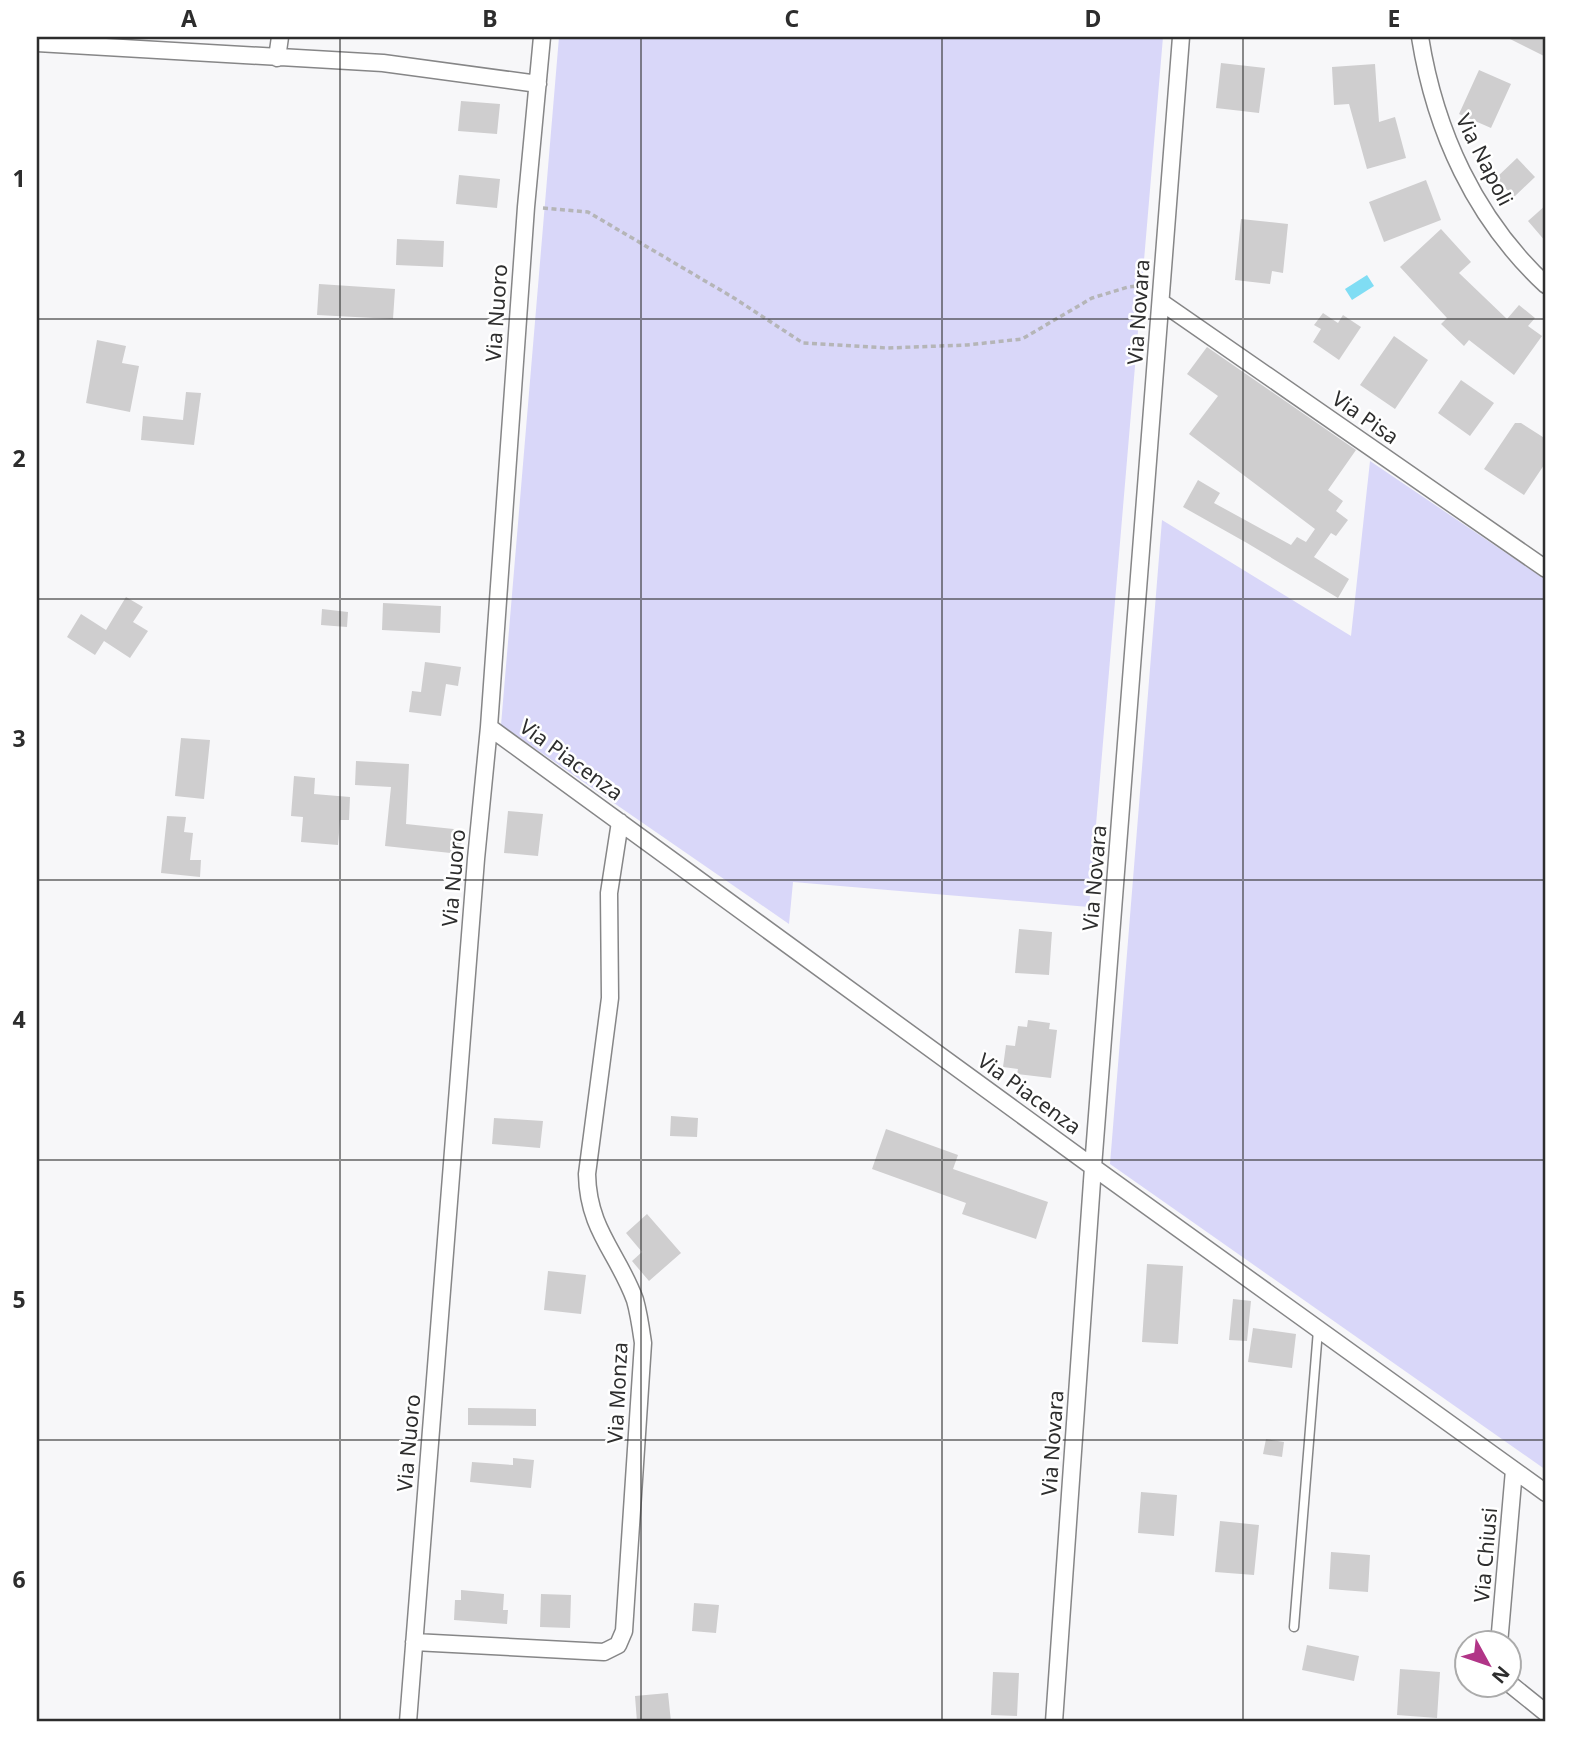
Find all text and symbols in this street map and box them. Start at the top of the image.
text: A [181,2,197,34]
text: B [482,2,498,34]
text: C [785,2,800,34]
text: D [1085,2,1101,34]
text: E [1388,2,1400,34]
street label: Via Napoli [1450,109,1520,210]
text: 1 [12,162,26,194]
street label: Via Novara [1120,258,1156,366]
street label: Via Nuoro [479,263,513,363]
street label: Via Pisa [1327,384,1404,450]
text: 2 [12,442,26,474]
street label: Via Piacenza [514,712,629,806]
text: 3 [12,722,26,754]
street label: Via Novara [1075,824,1113,932]
street label: Via Nuoro [435,828,471,928]
text: 4 [12,1003,26,1035]
street label: Via Piacenza [972,1046,1087,1140]
text: 5 [12,1283,26,1315]
street label: Via Monza [600,1341,634,1444]
street label: Via Novara [1034,1389,1070,1497]
street label: Via Nuoro [390,1393,426,1493]
street label: Via Chiusi [1467,1506,1503,1604]
text: 6 [12,1563,26,1595]
north arrow [1454,1630,1524,1700]
text: N [1486,1661,1516,1689]

